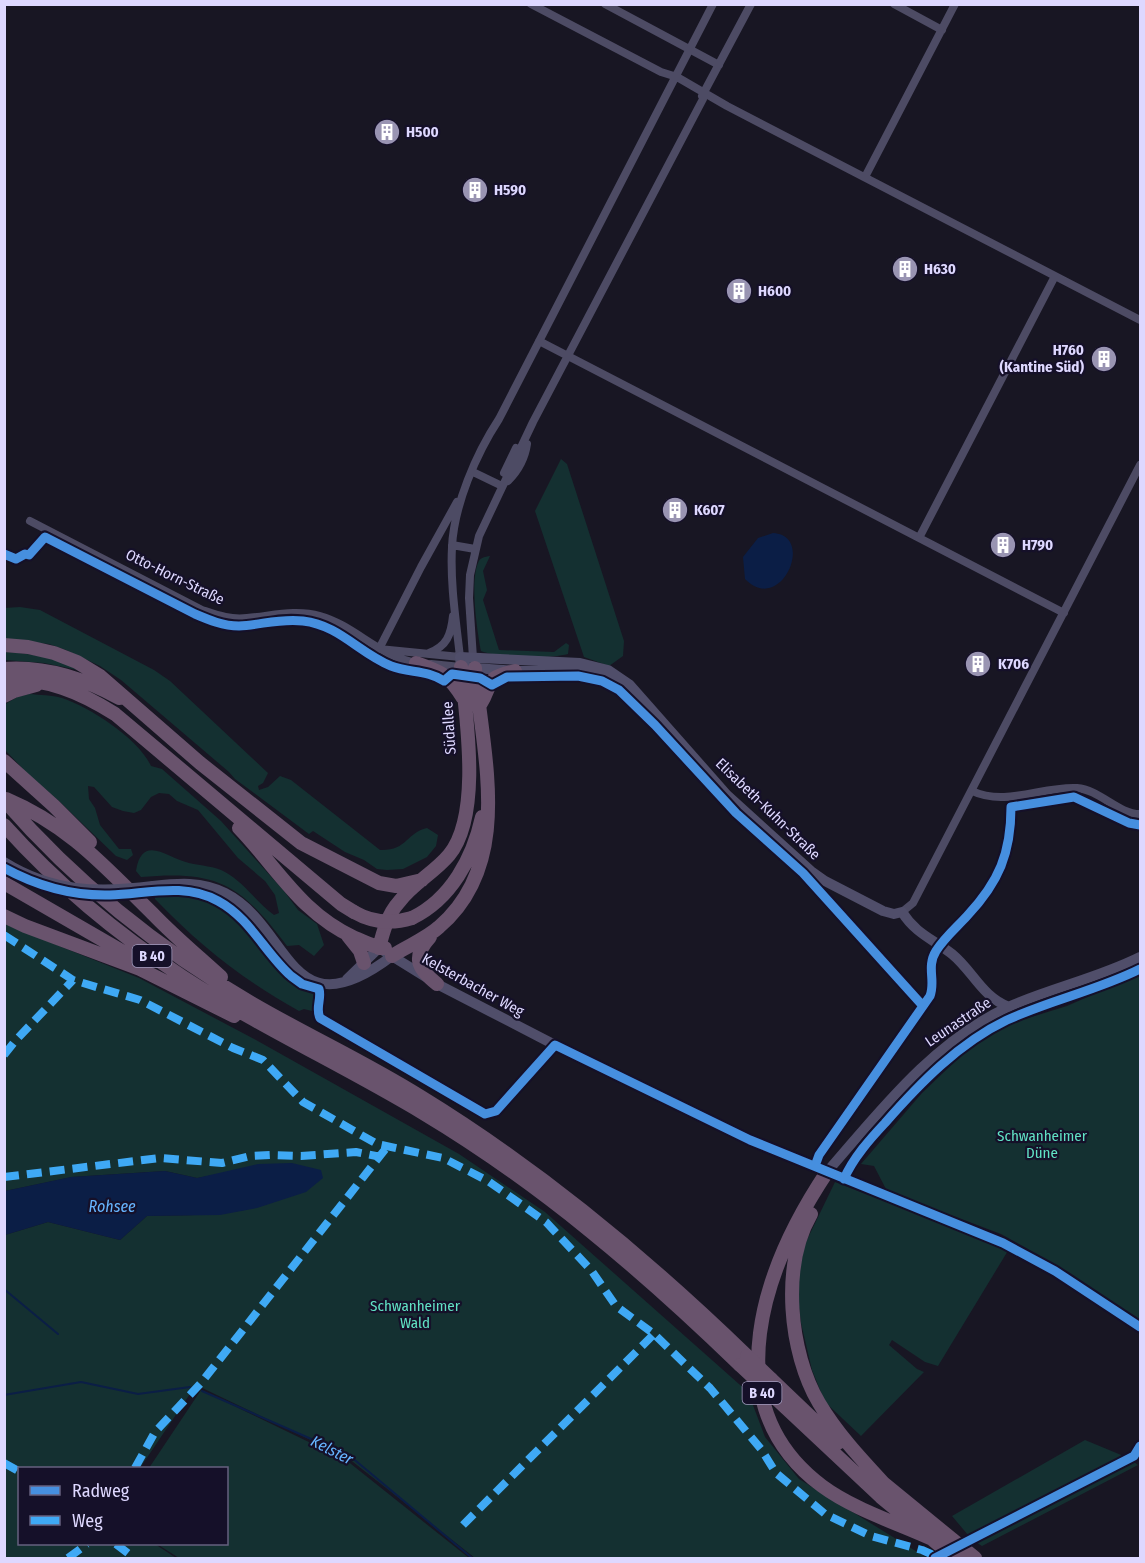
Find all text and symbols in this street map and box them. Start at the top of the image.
building icon: H500 [372,117,402,147]
place label: H500 [406,123,439,141]
building icon: H590 [460,175,490,205]
place label: H590 [494,181,526,199]
building icon: H630 [890,254,920,284]
place label: H630 [924,260,956,278]
building icon: H600 [724,276,754,306]
place label: H600 [758,282,791,300]
place label: H760 (Kantine Süd) [1000,341,1085,376]
building icon: H760 (Kantine Süd) [1089,344,1119,374]
building icon: K607 [660,495,690,525]
place label: K607 [694,501,725,519]
building icon: H790 [988,530,1018,560]
place label: H790 [1022,536,1053,554]
street label: Otto-Horn-Straße [123,545,227,609]
building icon: K706 [963,649,993,679]
place label: K706 [998,655,1029,673]
street label: Südallee [438,701,460,755]
street label: Elisabeth-Kuhn-Straße [712,754,824,864]
road number: B 40 [132,945,172,967]
street label: Kelsterbacher Weg [419,949,527,1021]
street label: Leunastraße [922,993,994,1051]
park label: Schwanheimer Düne [997,1127,1088,1162]
water label: Rohsee [88,1197,136,1216]
park label: Schwanheimer Wald [370,1297,461,1332]
road number: B 40 [742,1382,782,1404]
water label: Kelster [308,1431,357,1469]
legend [18,1467,228,1545]
text: Radweg [72,1480,130,1502]
text: Weg [72,1510,103,1532]

